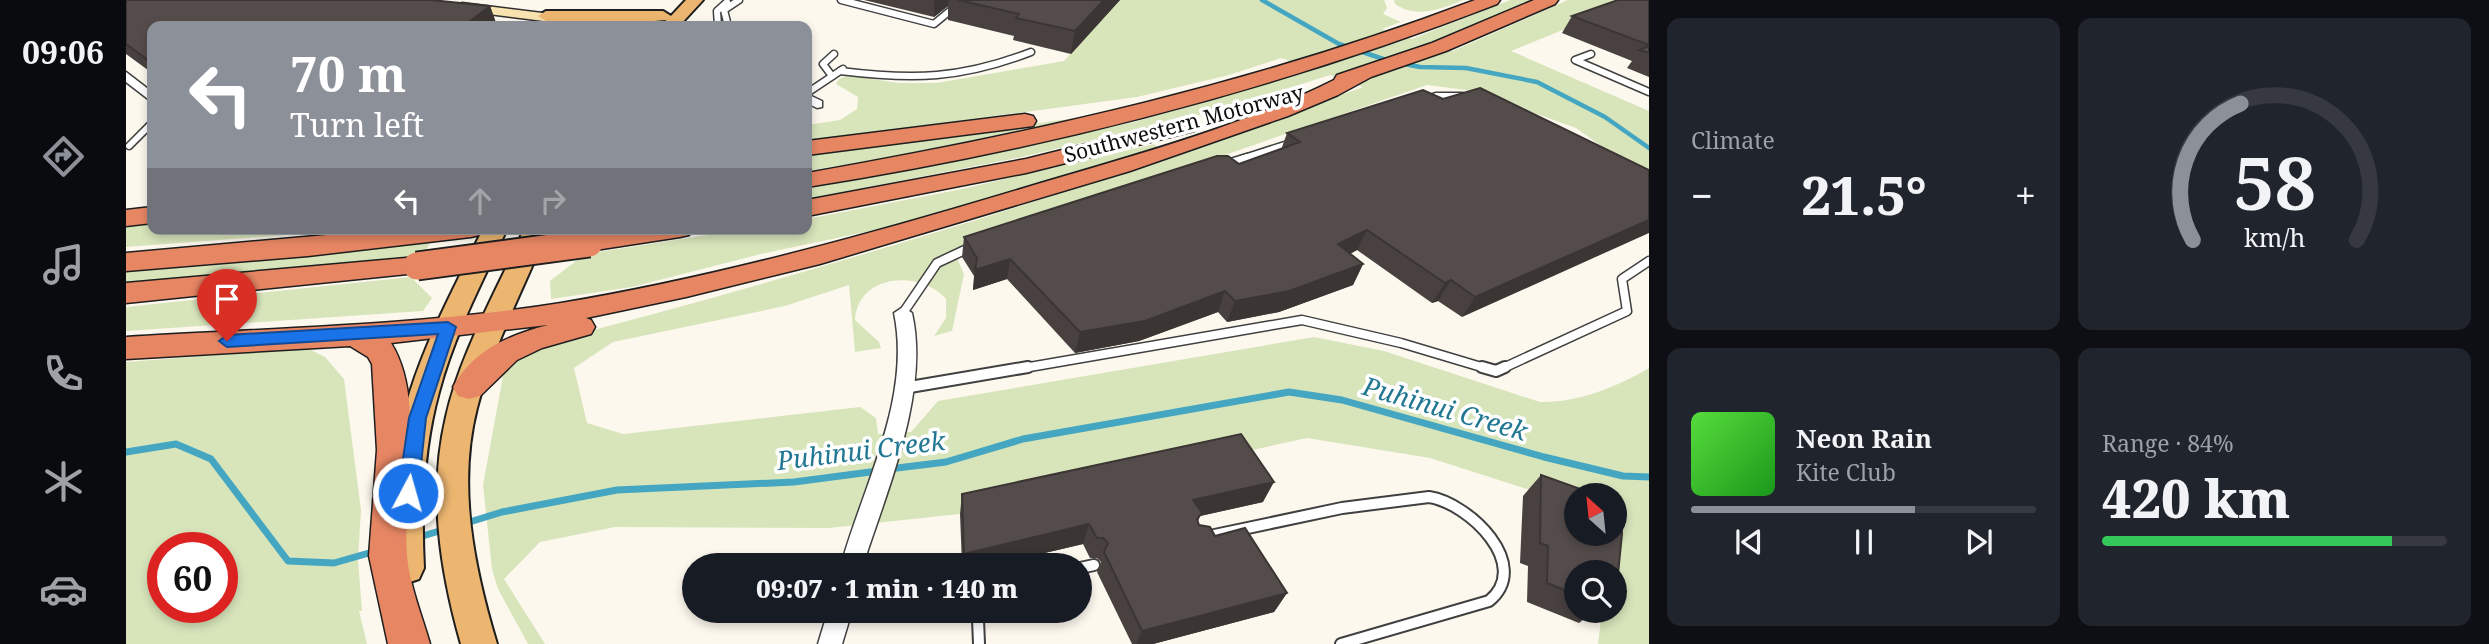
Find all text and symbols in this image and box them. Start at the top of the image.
text: 09:06 [22,30,104,73]
text: 70 m [290,40,406,106]
icon: left [175,49,266,140]
street label: Southwestern Motorway [1061,78,1307,168]
text: Turn left [290,103,424,146]
text: Climate [1691,124,1775,156]
icon: directions [39,132,88,181]
text: 58 [2233,132,2316,231]
text: 21.5° [1801,159,1927,230]
text: − [1691,169,1713,221]
text: + [2015,169,2036,221]
icon: left [388,182,426,220]
icon: ahead [461,182,499,220]
icon: right [534,182,572,220]
text: km/h [2244,220,2305,254]
icon: music [39,240,88,289]
pin [197,269,257,341]
icon: arrive [208,280,246,318]
icon: phone [39,349,88,398]
water label: Puhinui Creek [1358,367,1533,449]
text: Neon Rain [1796,420,1932,456]
water label: Puhinui Creek [774,422,948,478]
text: Range · 84% [2102,427,2234,459]
position arrow [371,456,445,530]
text: Kite Club [1796,456,1896,488]
icon: climate [39,457,88,506]
text: 420 km [2102,462,2290,533]
north arrow [1564,483,1628,546]
map controls [1564,483,1627,623]
icon: previous [1730,523,1768,561]
icon: pause [1845,523,1883,561]
icon: next [1960,523,1998,561]
speed limit sign: 60 [147,532,238,623]
button: search [1564,560,1627,623]
icon: car [39,565,88,614]
text: 09:07 · 1 min · 140 m [756,570,1018,606]

